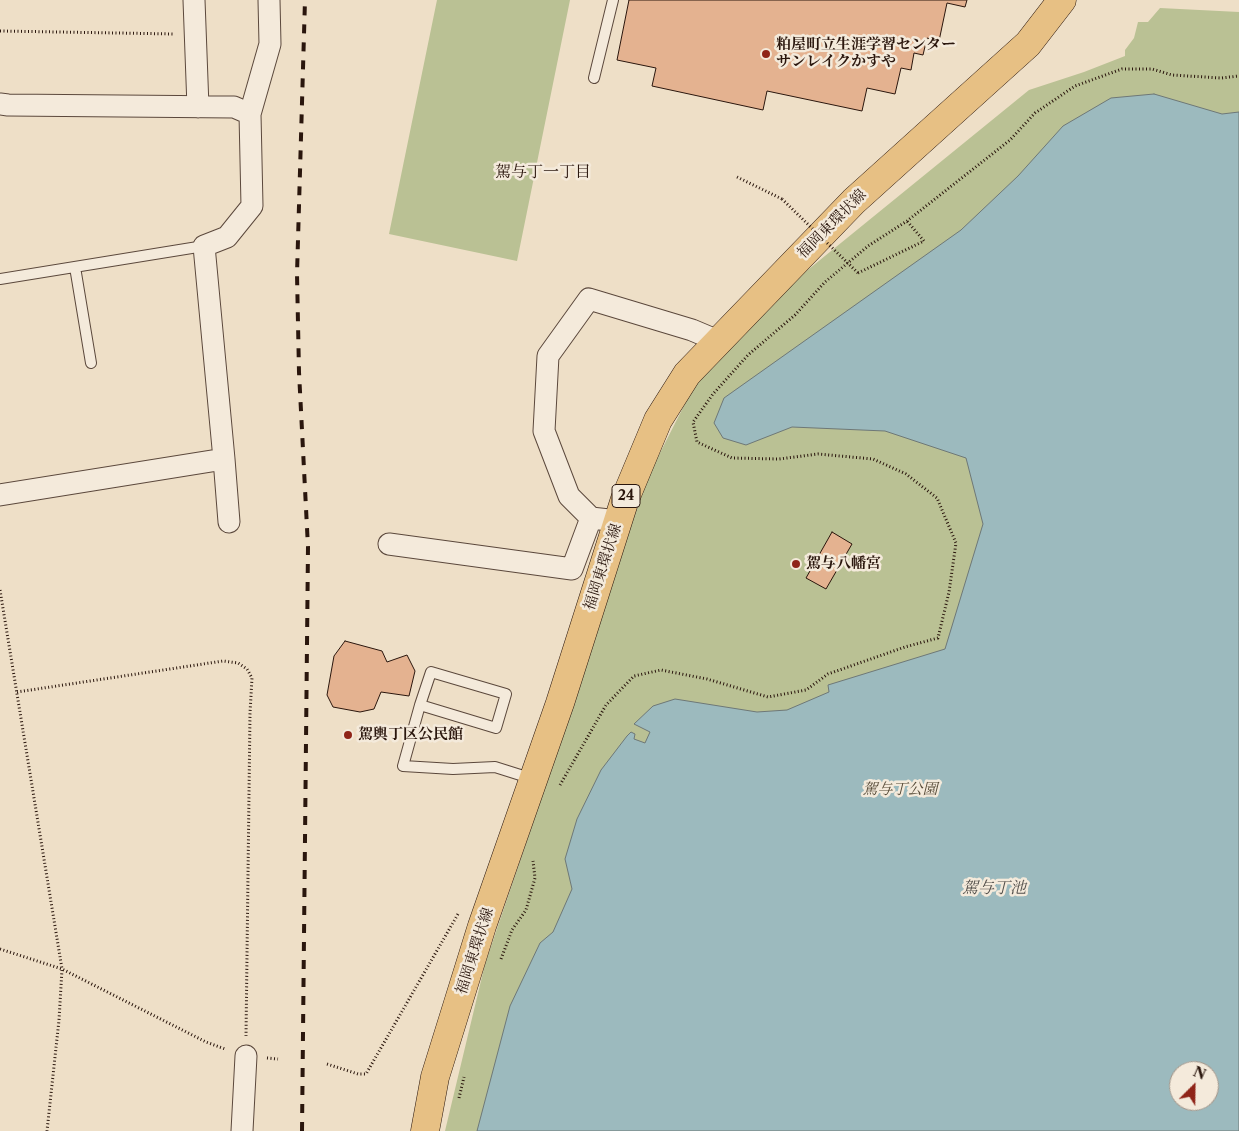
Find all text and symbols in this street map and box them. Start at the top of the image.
place label: 粕屋町立生涯学習センター サンレイクかすや [776,36,956,71]
marker: 粕屋町立生涯学習センター サンレイクかすや [760,48,772,60]
district label: 駕与丁一丁目 [495,162,591,182]
street label: 福岡東環状線 [794,186,870,262]
road number: 24 [612,484,640,508]
street label: 福岡東環状線 [581,521,625,613]
place label: 駕与八幡宮 [806,555,881,573]
marker: 駕与八幡宮 [790,558,802,570]
place label: 駕輿丁区公民館 [358,726,463,744]
marker: 駕輿丁区公民館 [342,729,354,741]
park label: 駕与丁公園 [863,781,937,799]
water label: 駕与丁池 [962,878,1026,898]
street label: 福岡東環状線 [453,905,497,997]
north arrow [1169,1061,1219,1111]
text: N [1190,1062,1209,1084]

